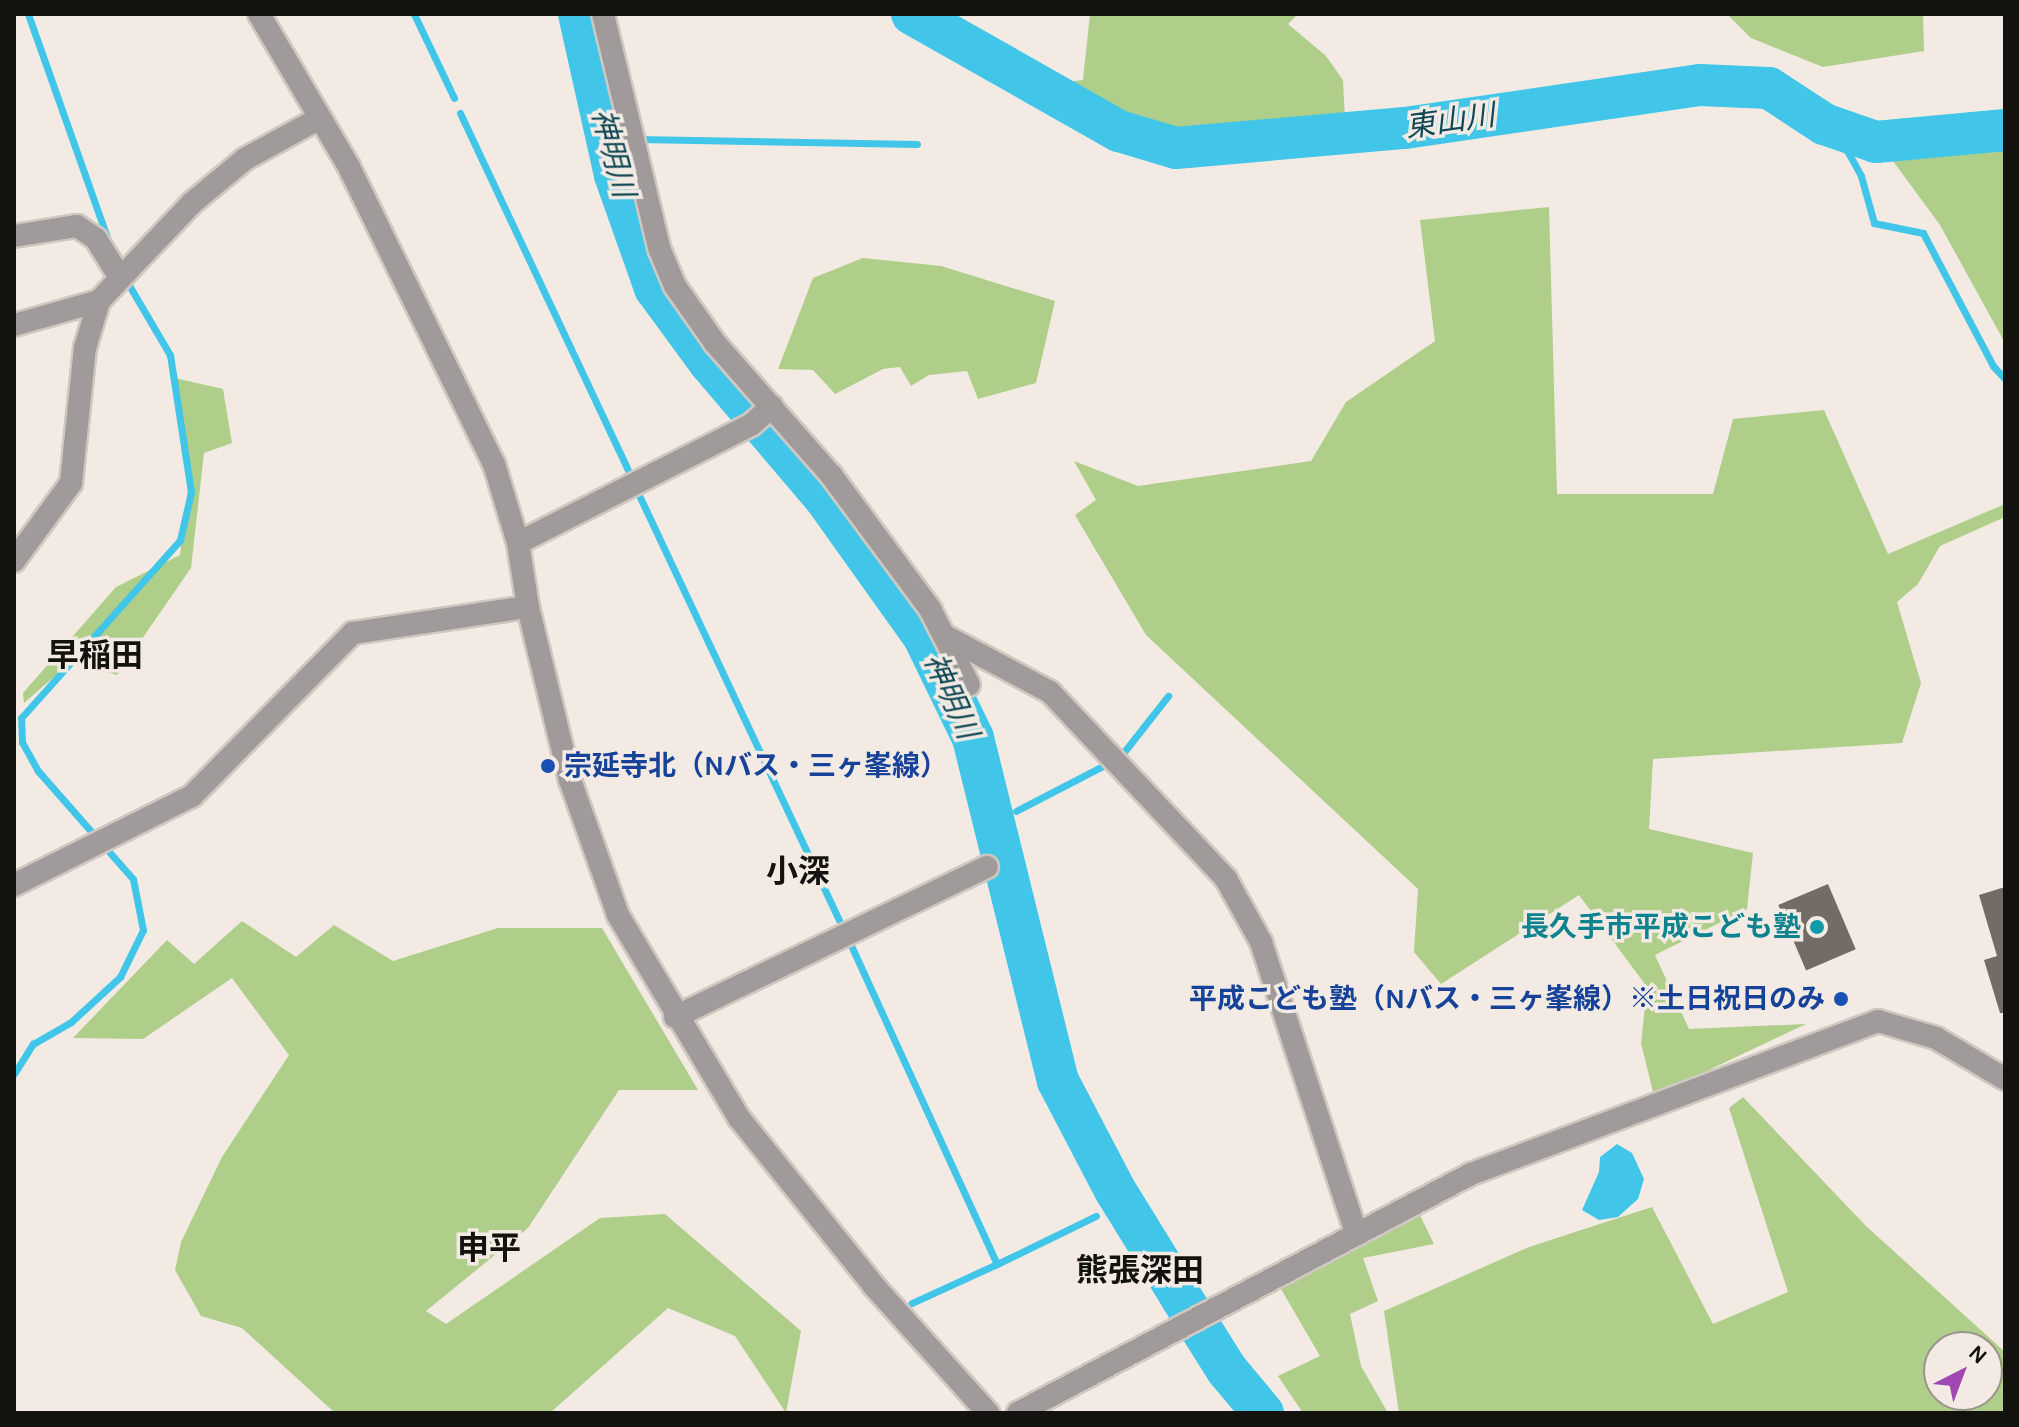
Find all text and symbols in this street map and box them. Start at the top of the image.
water label: 東山川 [1403,97,1497,145]
water label: 神明川 [584,105,642,201]
district label: 早稲田 [47,637,143,675]
water label: 神明川 [916,648,986,744]
place label: 宗延寺北（Nバス・三ヶ峯線） [564,749,948,783]
marker: 宗延寺北（Nバス・三ヶ峯線） [539,757,557,775]
district label: 小深 [766,853,830,891]
place label: 長久手市平成こども塾 [1521,910,1801,944]
marker: 長久手市平成こども塾 [1808,918,1826,936]
place label: 平成こども塾（Nバス・三ヶ峯線）※土日祝日のみ [1189,982,1825,1016]
marker: 平成こども塾（Nバス・三ヶ峯線）※土日祝日のみ [1832,990,1850,1008]
district label: 申平 [457,1230,521,1268]
district label: 熊張深田 [1076,1252,1204,1290]
north arrow [1923,1331,2003,1411]
text: N [1963,1340,1992,1370]

